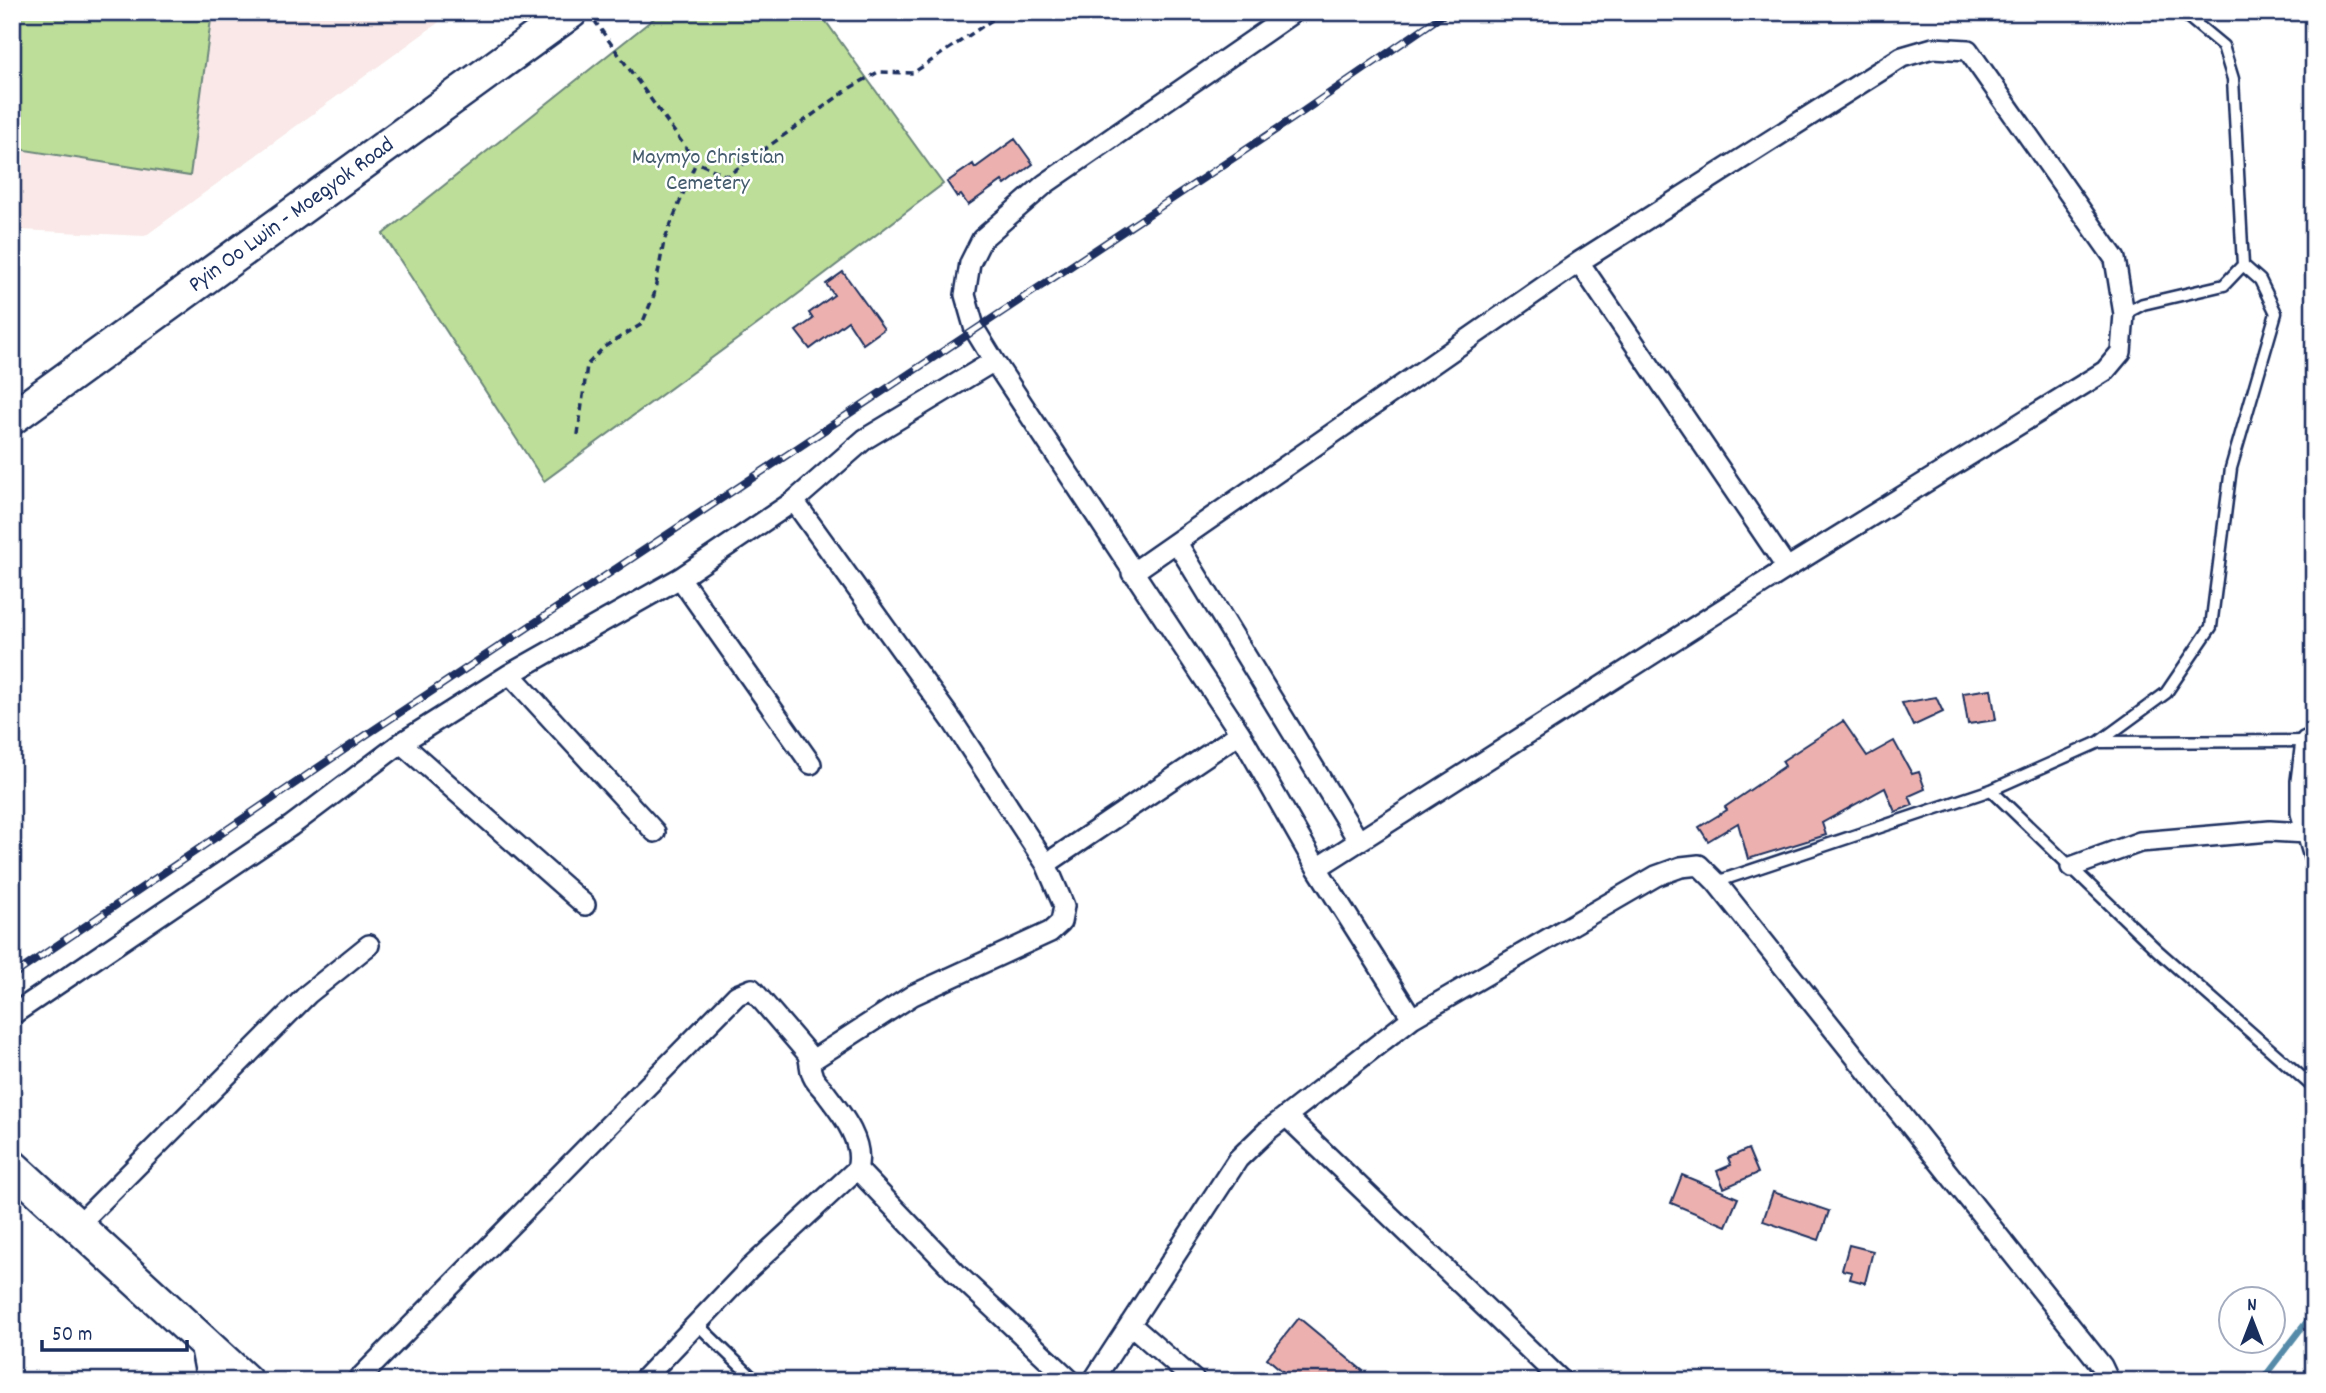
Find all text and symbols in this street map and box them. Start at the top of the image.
street label: Pyin Oo Lwin - Moegyok Road [182,130,402,302]
park label: Maymyo Christian Cemetery [632,142,784,201]
north arrow [2218,1284,2288,1354]
text: N [2247,1293,2257,1320]
scale bar [42,1309,187,1353]
text: 50 m [52,1321,92,1351]

